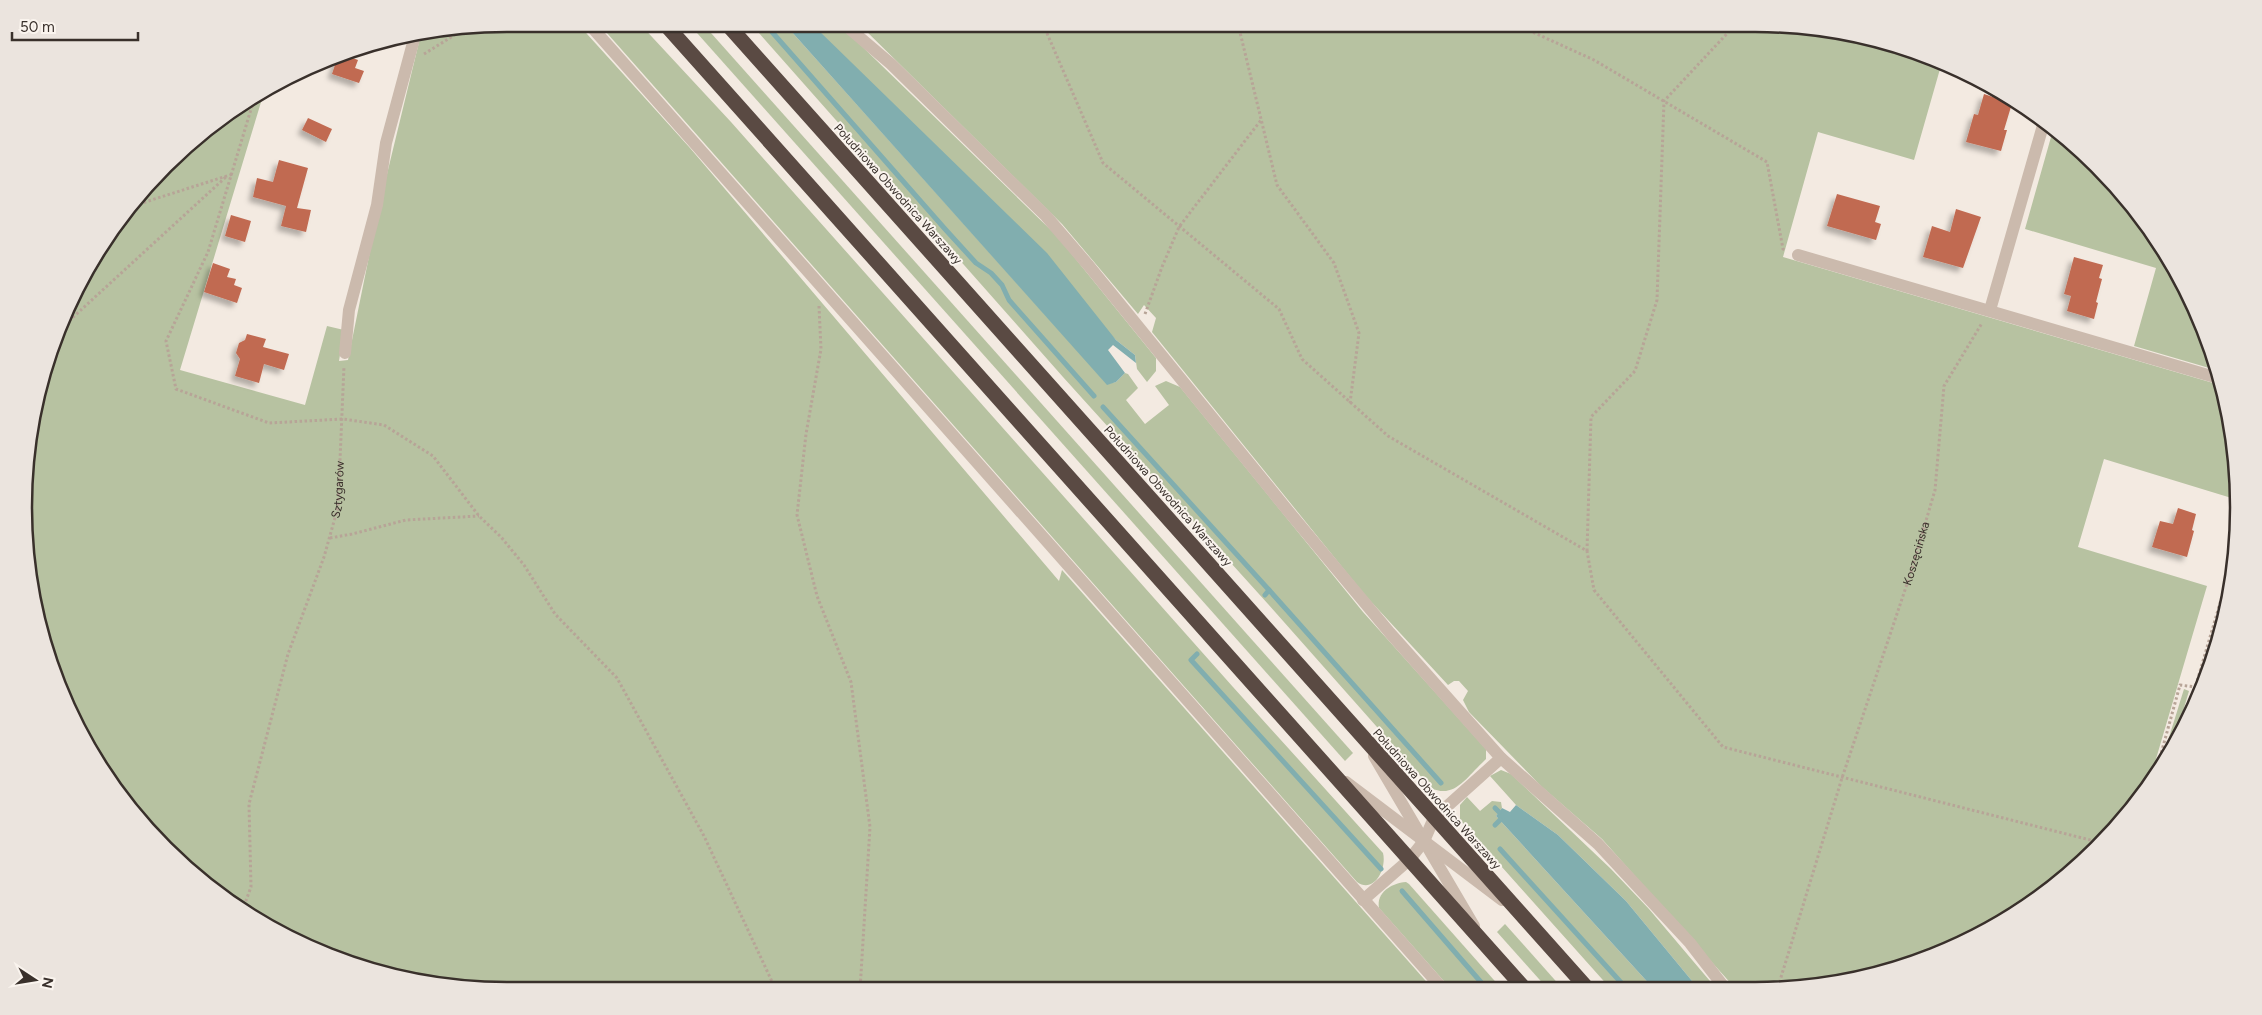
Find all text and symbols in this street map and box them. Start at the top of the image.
scale bar [12,10,139,42]
text: 50 m [20,18,55,36]
street label: Południowa Obwodnica Warszawy [831,121,965,268]
street label: Południowa Obwodnica Warszawy [1101,423,1235,570]
street label: Sztygarów [328,460,347,520]
street label: Koszęcińska [1900,520,1932,587]
street label: Południowa Obwodnica Warszawy [1370,726,1504,873]
north arrow [10,955,60,1005]
text: N [38,976,57,990]

